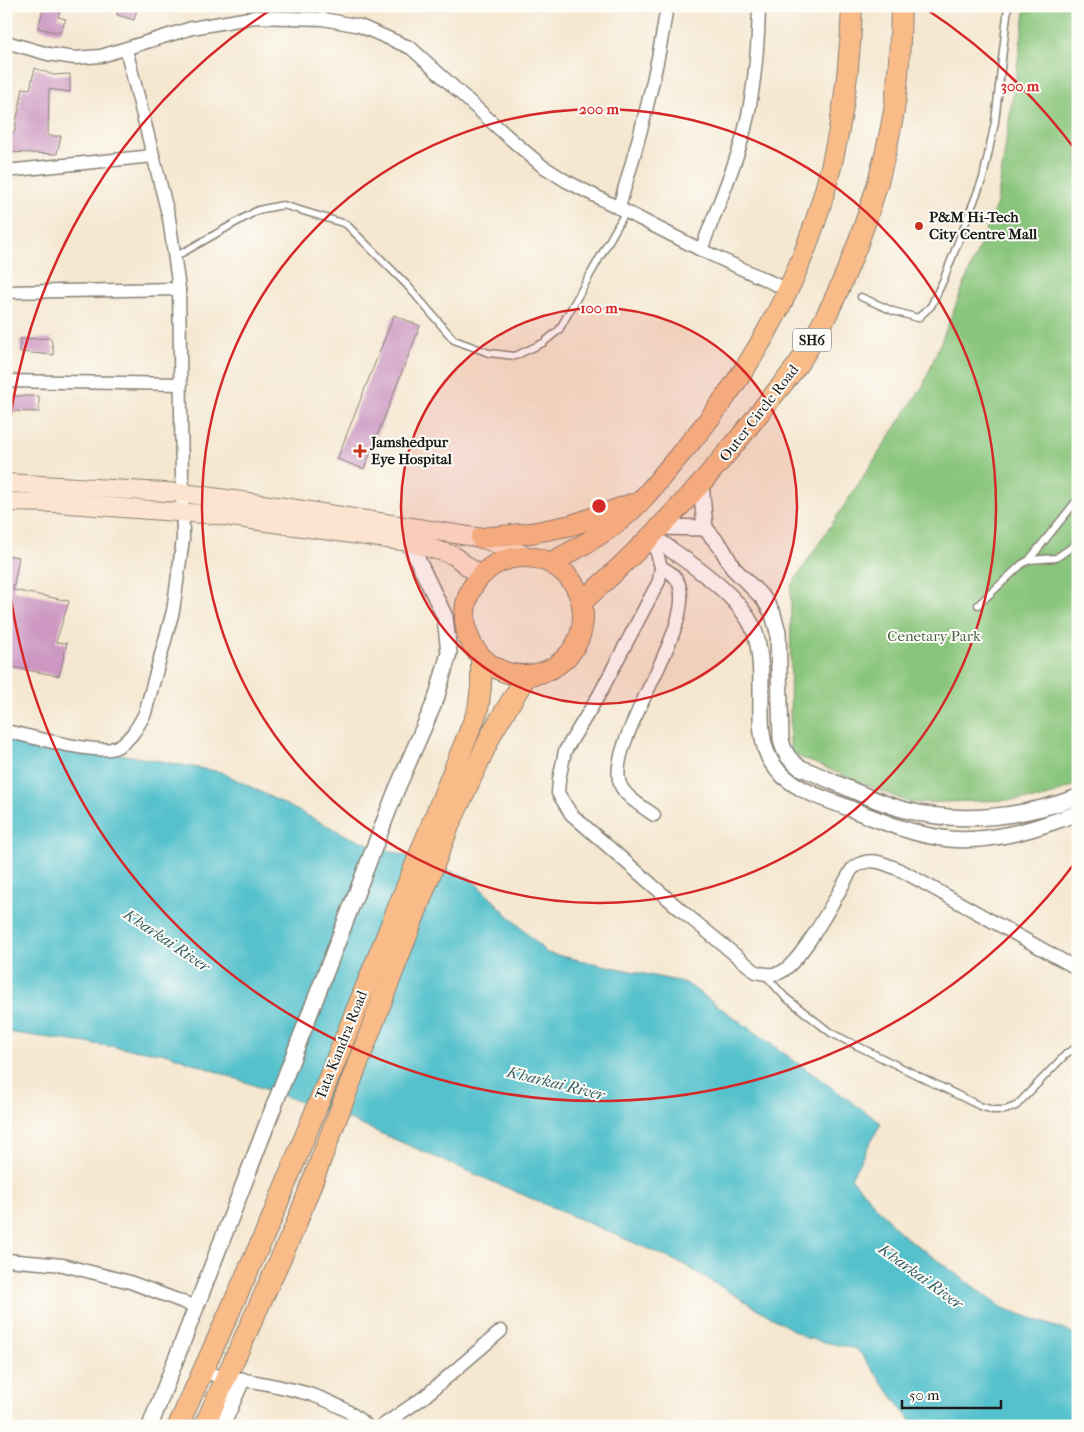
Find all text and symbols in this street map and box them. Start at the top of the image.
text: 300 m [1001,77,1040,95]
text: 200 m [579,100,619,118]
place label: P&M Hi-Tech City Centre Mall [929,208,1038,243]
marker: P&M Hi-Tech City Centre Mall [913,220,925,232]
text: 100 m [580,299,618,317]
road number: SH6 [793,328,831,352]
street label: Outer Circle Road [716,360,803,465]
place label: Jamshedpur Eye Hospital [369,433,453,468]
marker: Jamshedpur Eye Hospital [353,444,367,458]
centre of rings [590,497,608,515]
park label: Cenetary Park [887,627,981,645]
water label: Kharkai River [120,904,215,977]
street label: Tata Kandra Road [311,987,371,1102]
water label: Kharkai River [504,1061,608,1105]
water label: Kharkai River [874,1238,968,1314]
scale bar [902,1377,1000,1409]
text: 50 m [909,1386,940,1404]

